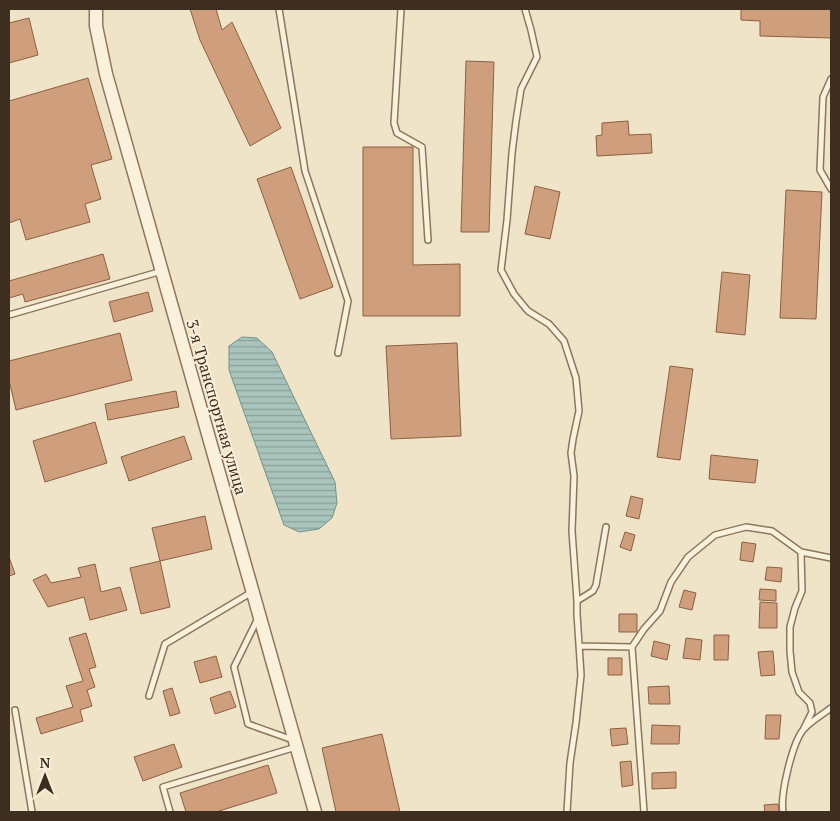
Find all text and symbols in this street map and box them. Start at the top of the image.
street label: 3-я Транспортная улица [181,317,253,497]
north arrow [20,751,70,801]
text: N [40,753,51,772]

